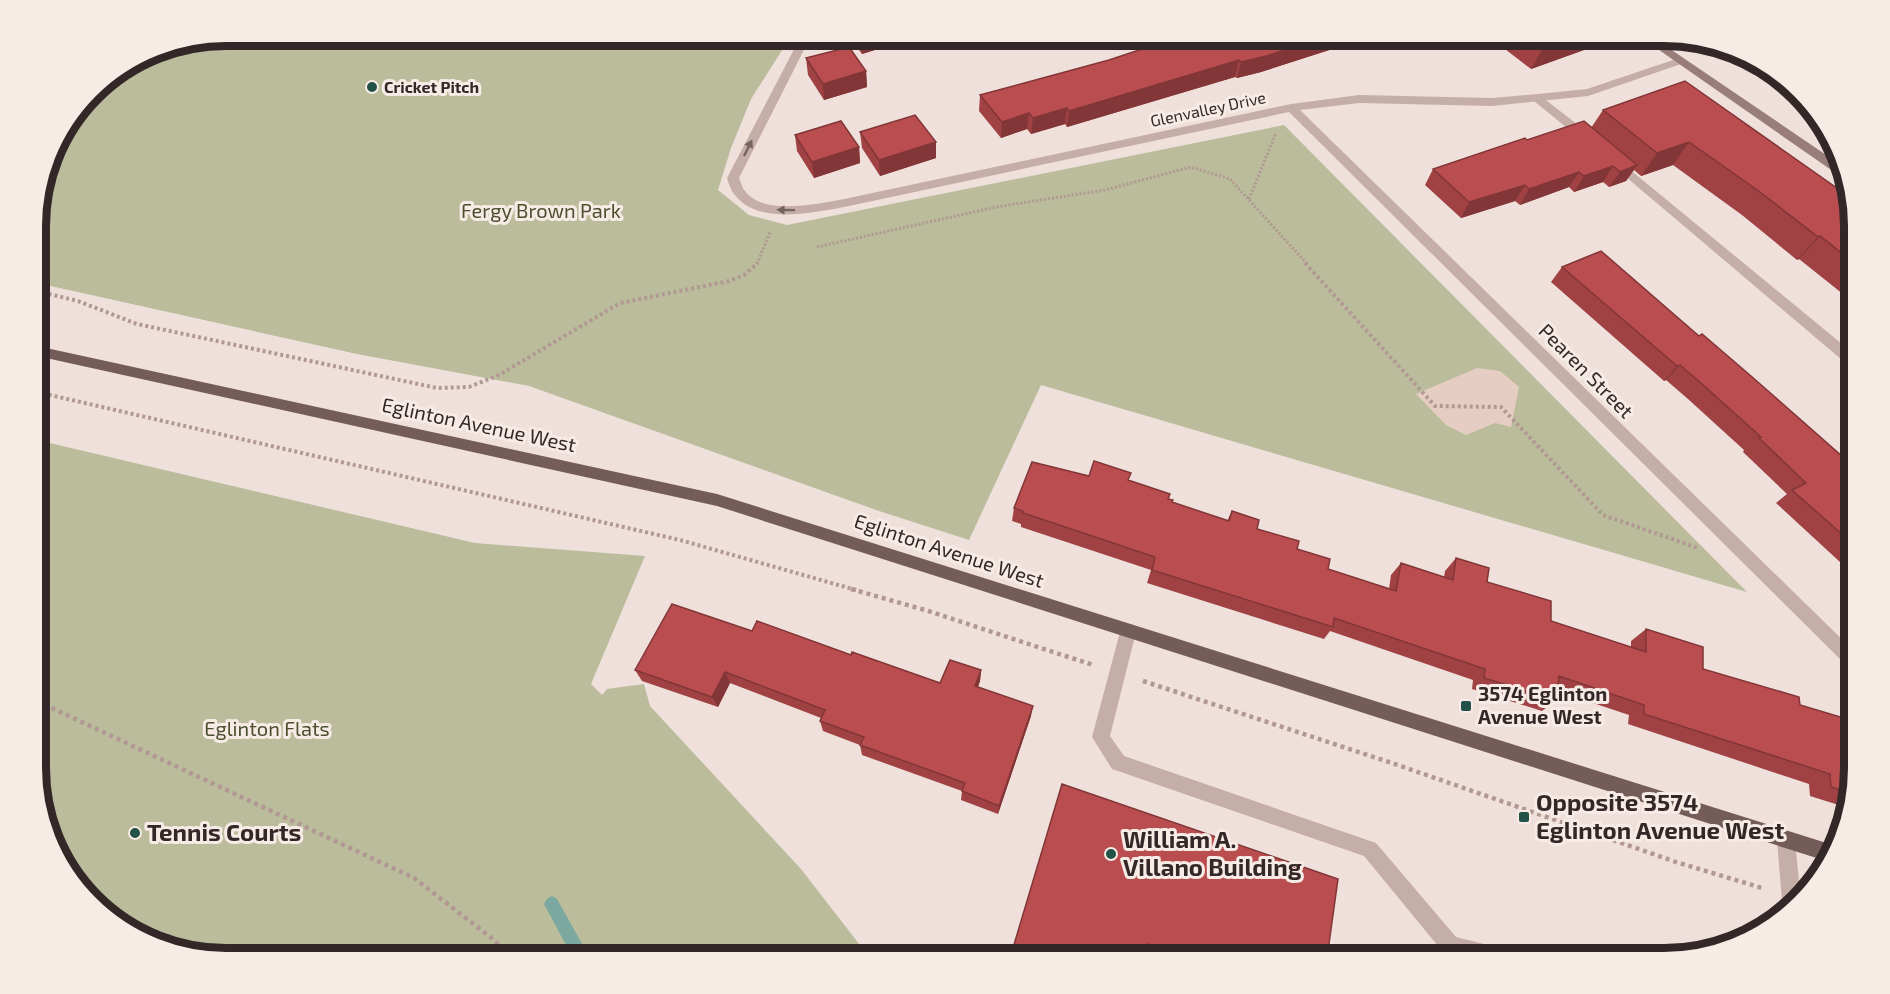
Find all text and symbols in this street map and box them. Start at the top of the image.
place label: Cricket Pitch [384,77,479,96]
marker: Cricket Pitch [365,80,379,94]
street label: Glenvalley Drive [1148,87,1267,130]
one-way arrow [743,139,753,156]
park label: Fergy Brown Park [461,198,621,222]
one-way arrow [776,205,795,215]
street label: Pearen Street [1535,318,1639,423]
street label: Eglinton Avenue West [380,392,579,456]
street label: Eglinton Avenue West [852,508,1047,592]
place label: 3574 Eglinton Avenue West [1478,681,1607,728]
marker: 3574 Eglinton Avenue West [1459,699,1473,713]
park label: Eglinton Flats [204,716,330,740]
place label: Opposite 3574 Eglinton Avenue West [1536,787,1784,844]
marker: Opposite 3574 Eglinton Avenue West [1517,810,1531,824]
place label: Tennis Courts [147,817,301,846]
place label: William A. Villano Building [1123,824,1302,881]
marker: Tennis Courts [128,826,142,840]
marker: William A. Villano Building [1104,847,1118,861]

